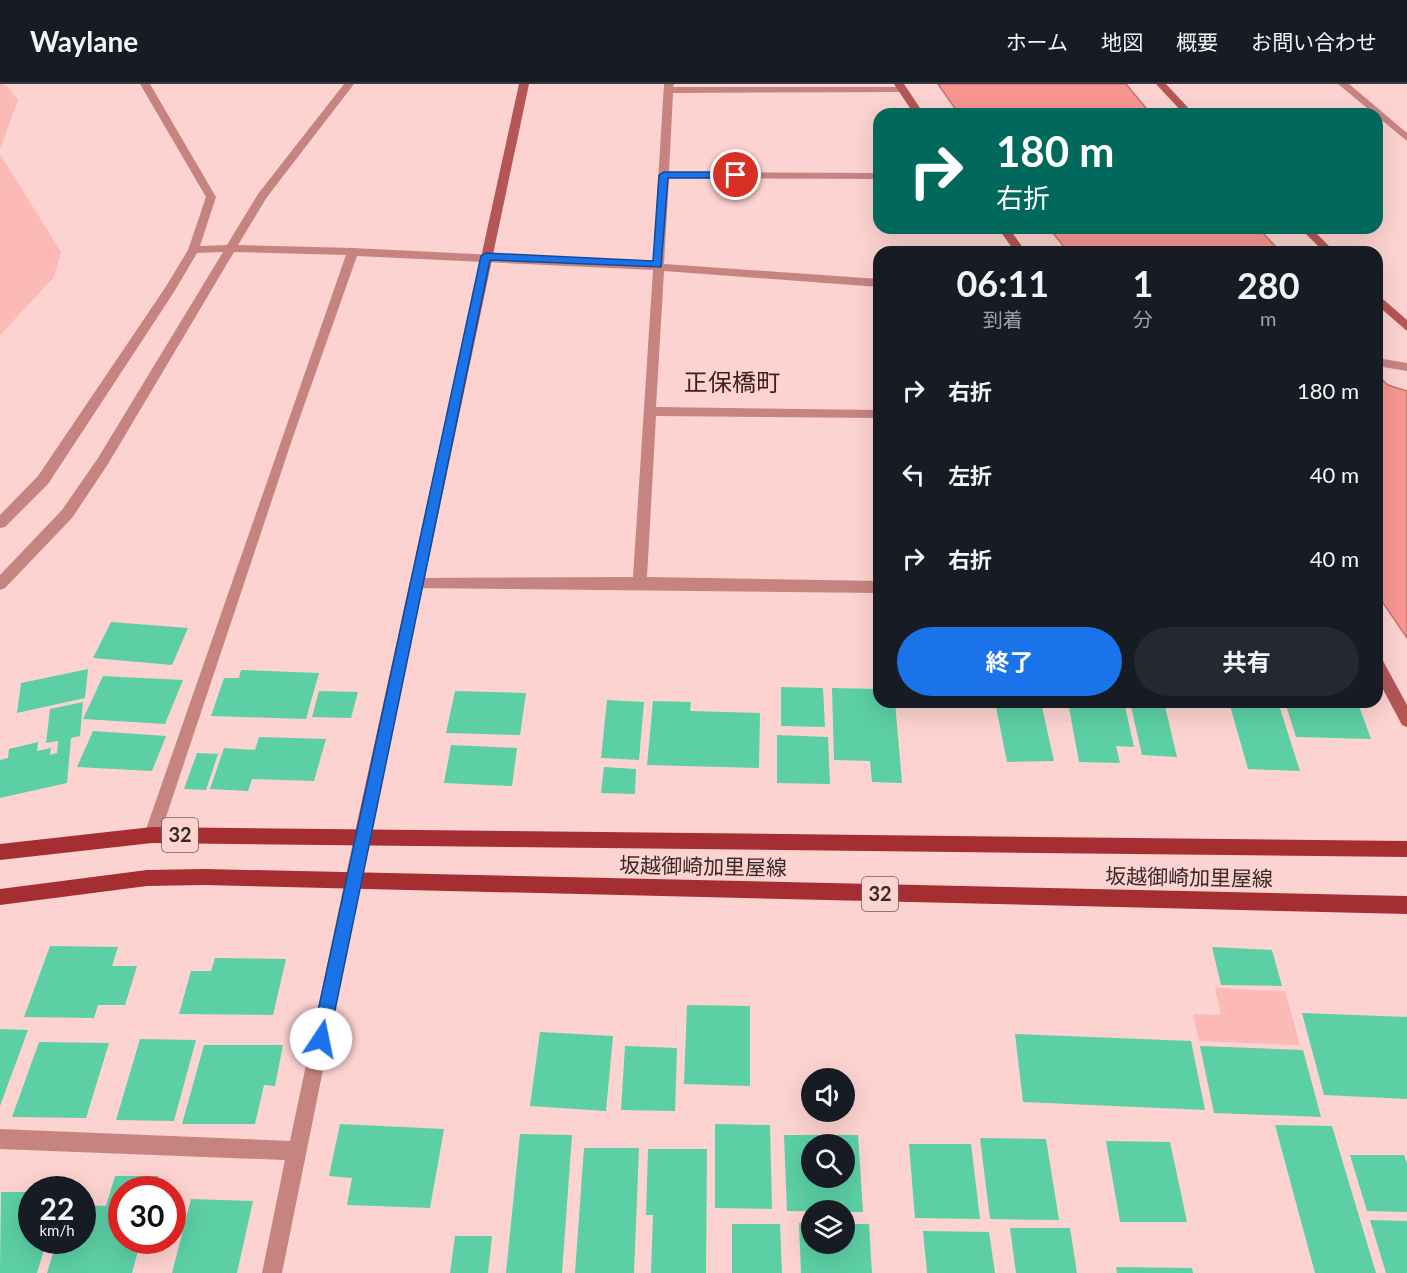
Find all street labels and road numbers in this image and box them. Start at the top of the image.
road number: 32 [162,818,198,852]
street label: 坂越御崎加里屋線 [619,852,787,879]
street label: 坂越御崎加里屋線 [1105,863,1273,890]
road number: 32 [862,877,898,911]

